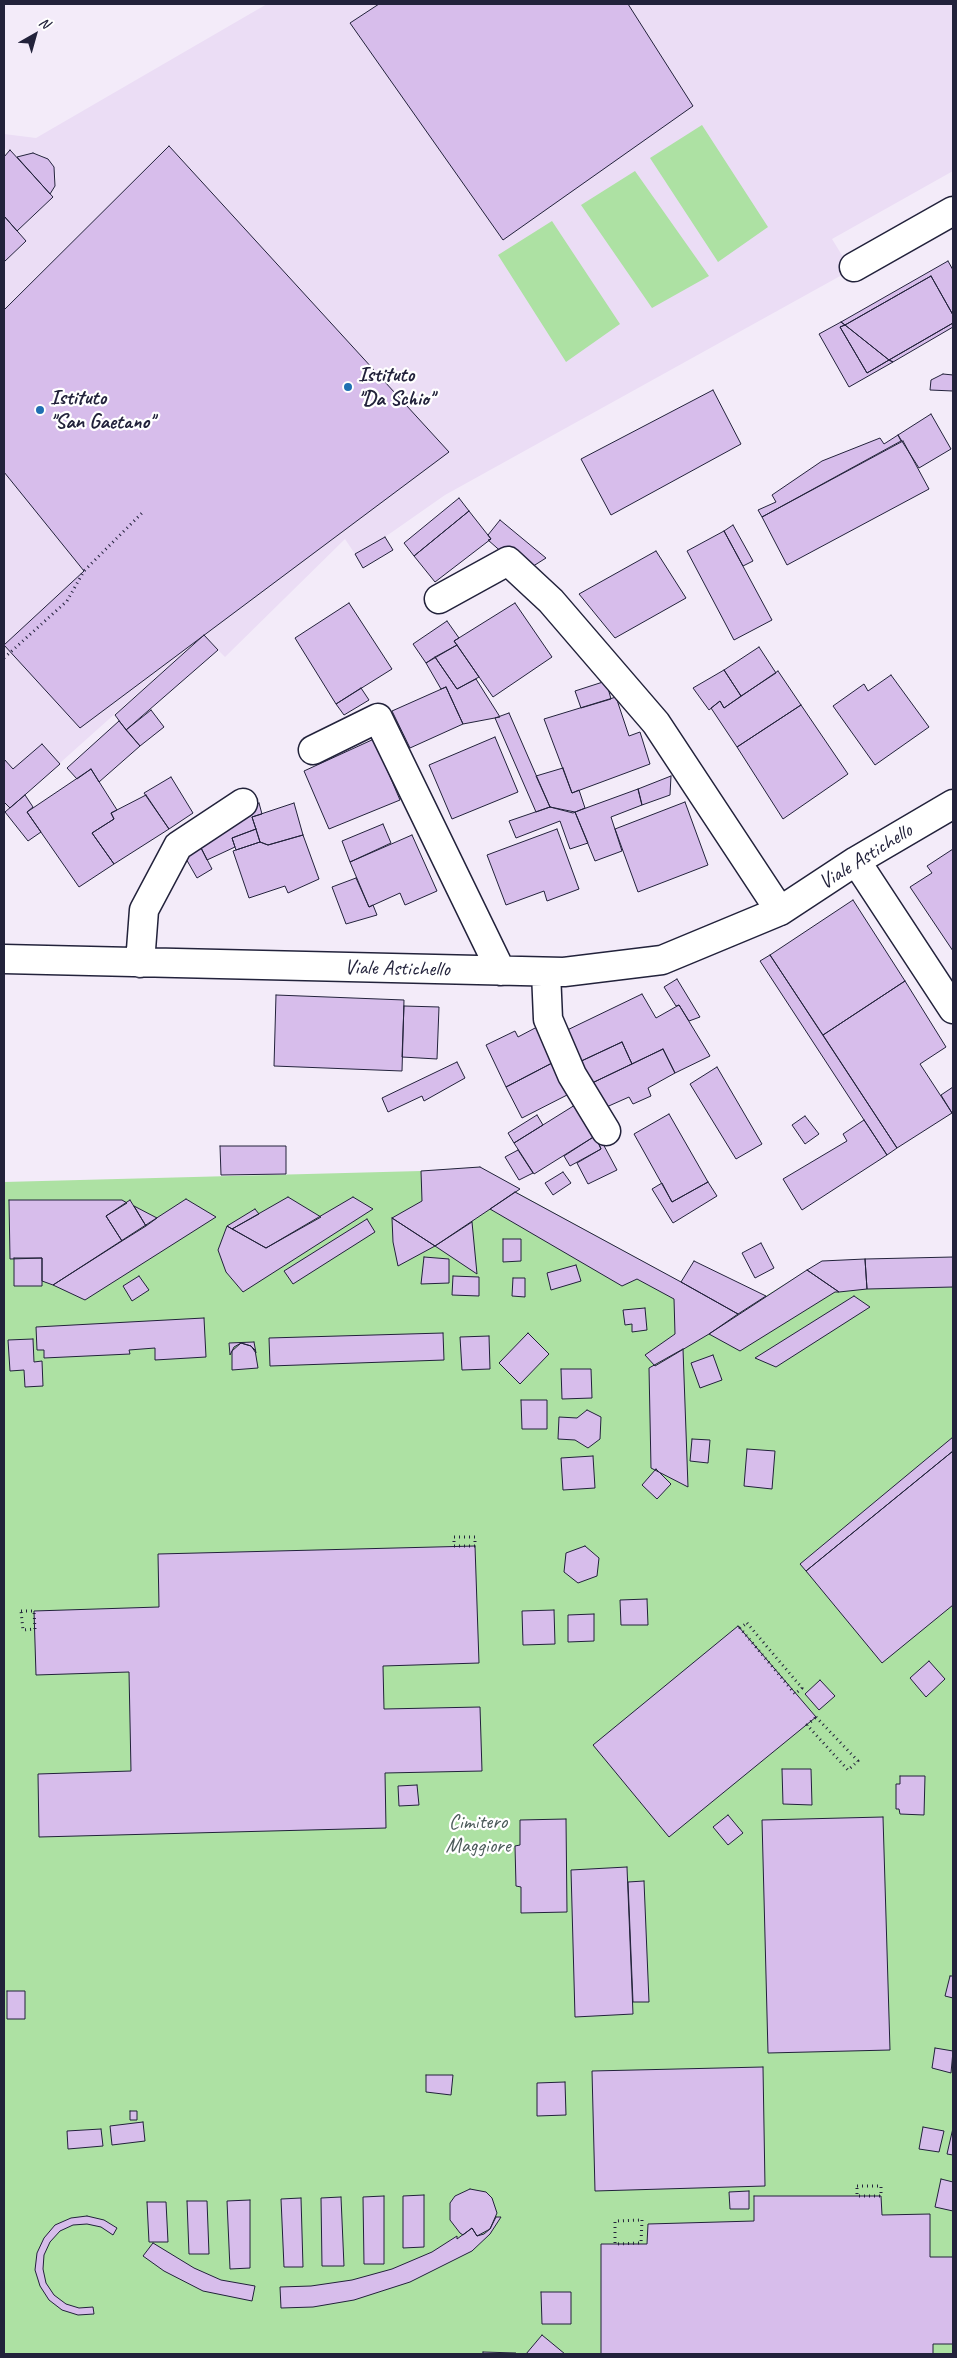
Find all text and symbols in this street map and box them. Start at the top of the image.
north arrow [10,10,60,60]
text: N [36,13,53,32]
place label: Istituto "Da Schio" [358,362,434,412]
marker: Istituto "Da Schio" [342,381,354,393]
place label: Istituto "San Gaetano" [50,385,154,435]
marker: Istituto "San Gaetano" [34,404,46,416]
street label: Viale Astichello [815,818,917,896]
street label: Viale Astichello [344,955,450,983]
park label: Cimitero Maggiore [446,1809,510,1859]

